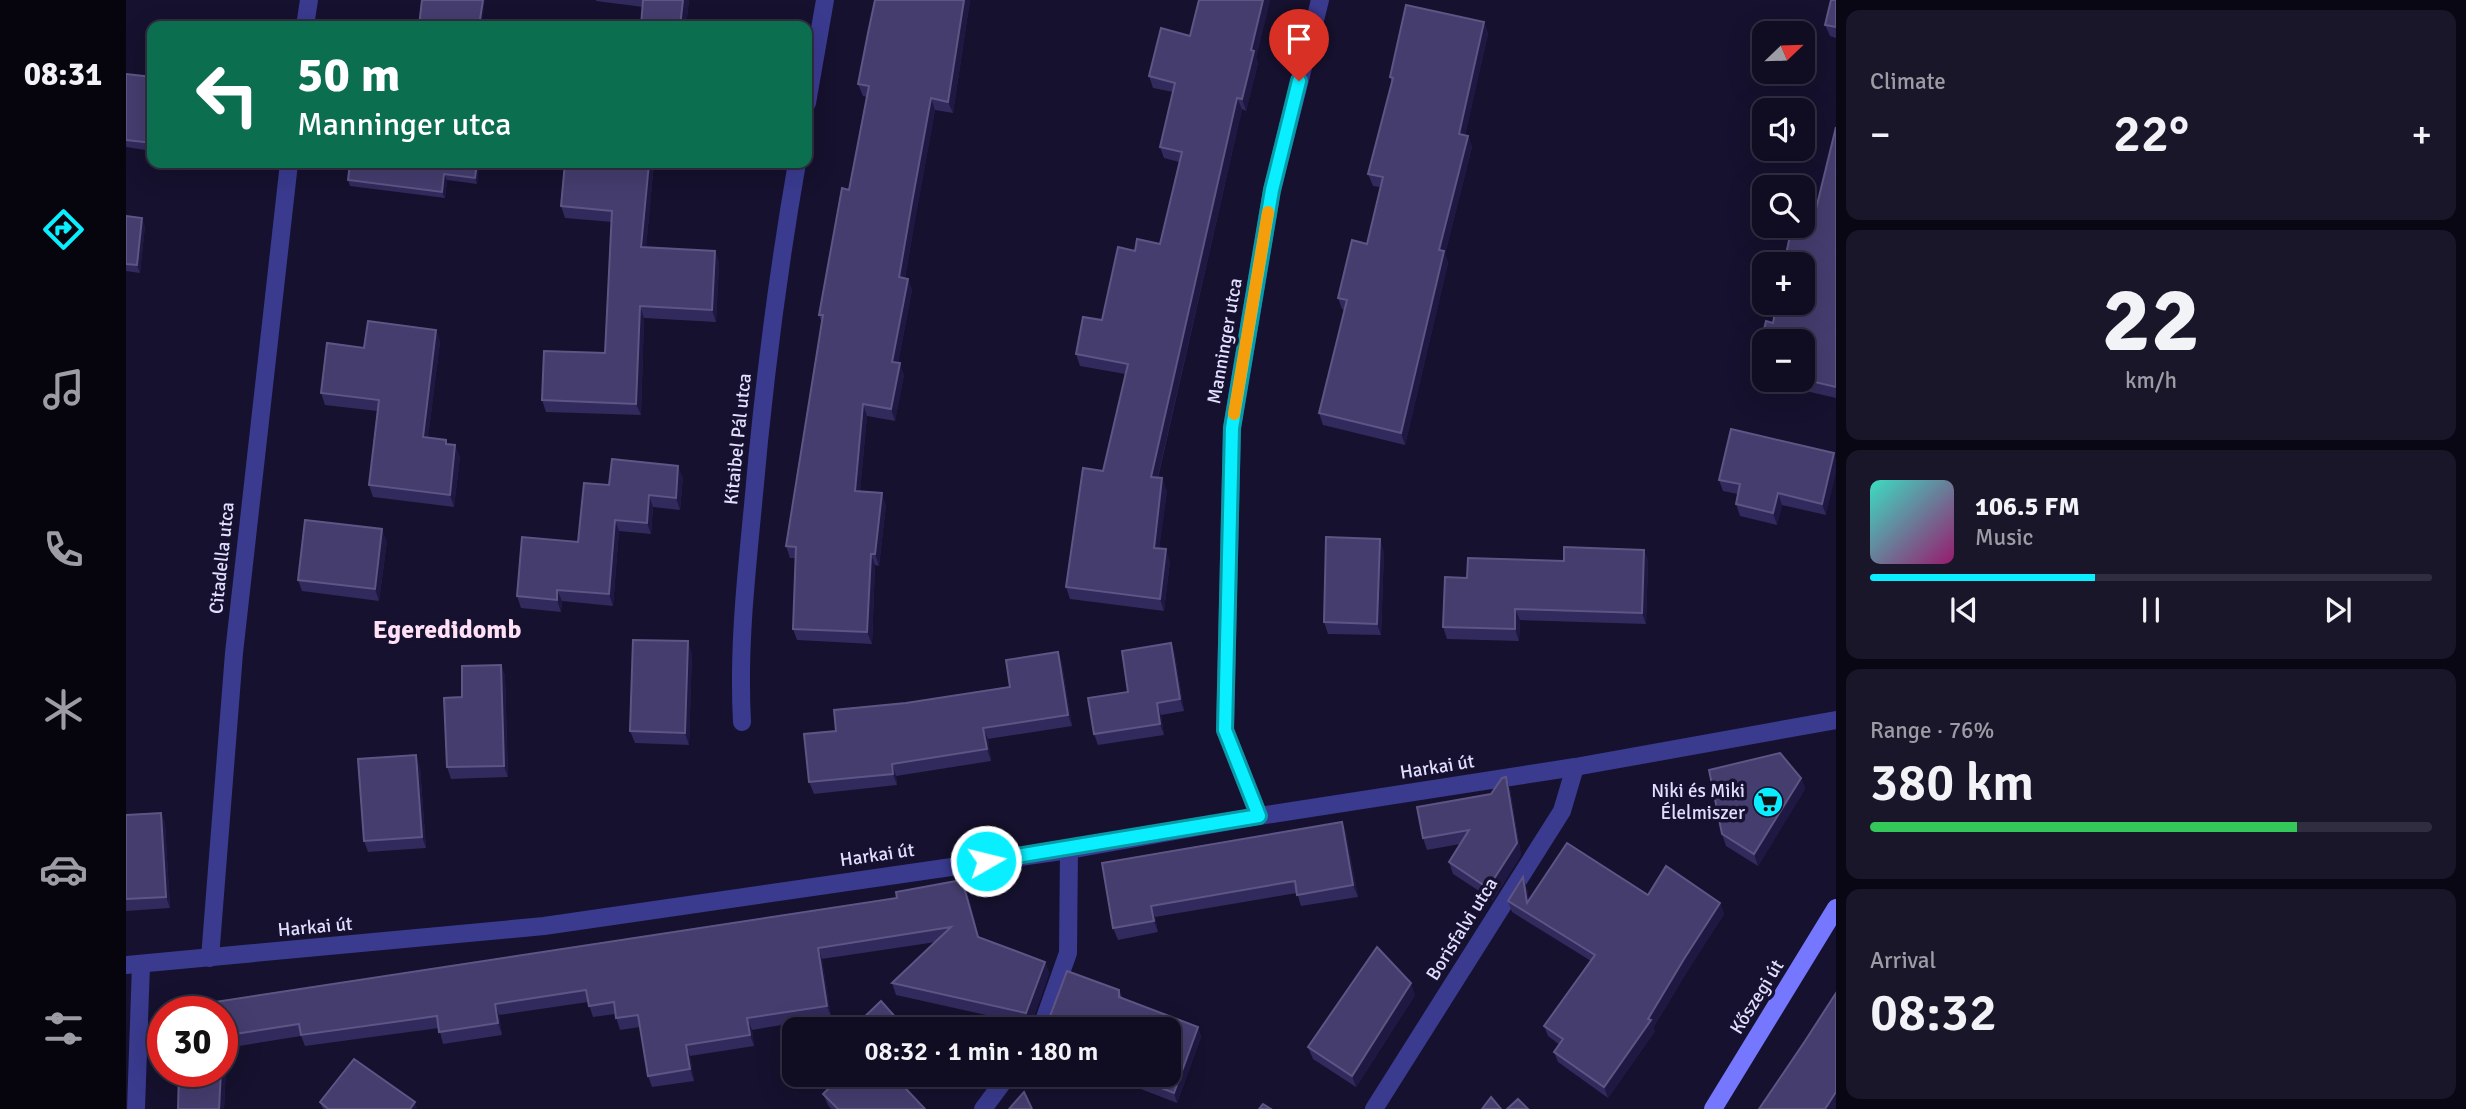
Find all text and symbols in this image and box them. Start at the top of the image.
pin [1269,9,1329,81]
icon: arrive [1280,20,1318,58]
north arrow [1752,21,1815,84]
map controls [1752,21,1815,392]
text: 50 m [297,45,400,105]
icon: left [182,49,273,140]
text: 08:31 [24,55,102,94]
text: Climate [1870,67,1946,96]
button: sound [1752,98,1815,161]
text: 22° [2113,102,2189,166]
text: Manninger utca [297,105,512,144]
text: − [1870,111,1891,158]
text: + [2411,111,2432,158]
button: search [1752,175,1815,238]
icon: directions [39,205,88,254]
button: + [1752,252,1815,315]
text: 22 [2102,264,2200,377]
street label: Manninger utca [1202,276,1248,406]
button: − [1752,329,1815,392]
icon: music [39,365,88,414]
text: km/h [2125,366,2177,395]
street label: Kitaibel Pál utca [719,372,757,506]
text: 106.5 FM [1975,491,2080,523]
street label: Citadella utca [204,501,240,615]
text: Music [1975,523,2033,552]
icon: phone [39,525,88,574]
icon: previous [1945,591,1983,629]
icon: pause [2132,591,2170,629]
icon: next [2319,591,2357,629]
district label: Egeredidomb [373,614,521,646]
icon: climate [39,685,88,734]
text: Range · 76% [1870,716,1994,745]
street label: Harkai út [1398,749,1476,785]
text: 380 km [1870,751,2034,815]
place label: Niki és Miki Élelmiszer [1651,779,1745,825]
supermarket icon: Niki és Miki Élelmiszer [1751,785,1785,819]
position arrow [949,824,1023,898]
street label: Harkai út [838,838,916,872]
icon: car [39,845,88,894]
street label: Borisfalvi utca [1421,873,1503,985]
street label: Harkai út [277,912,354,942]
text: Arrival [1870,946,1936,975]
street label: Kőszegi út [1725,955,1789,1039]
text: 08:32 [1870,981,1997,1045]
speed limit sign: 30 [147,996,238,1087]
icon: filters [39,1004,88,1053]
text: 08:32 · 1 min · 180 m [865,1036,1098,1068]

